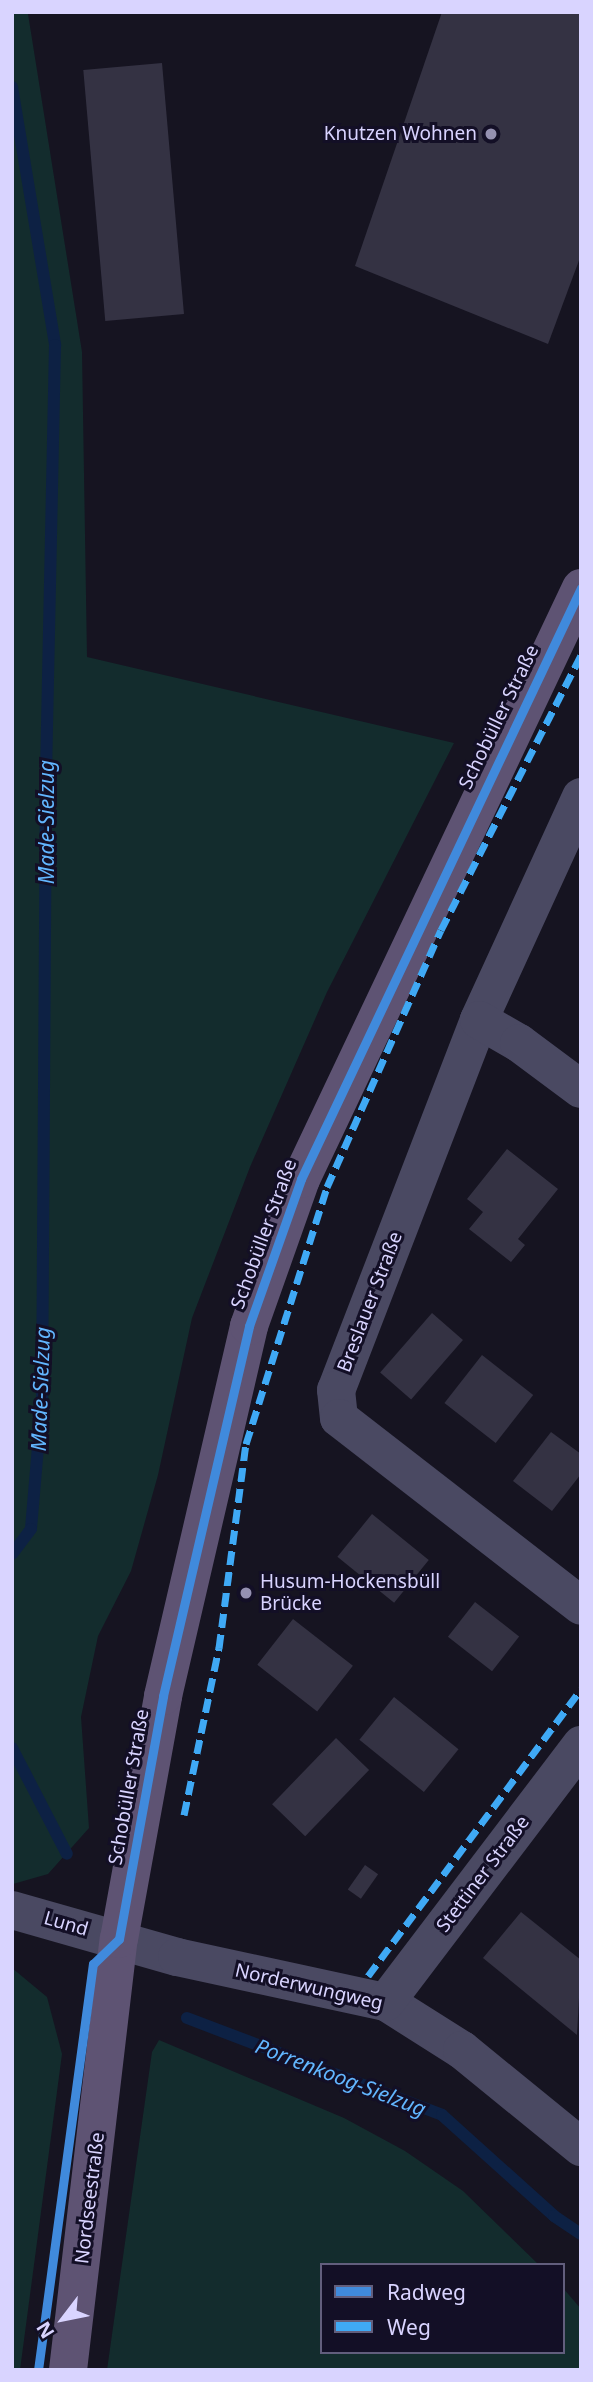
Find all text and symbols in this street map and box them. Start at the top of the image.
place label: Knutzen Wohnen [324,123,477,145]
marker: Knutzen Wohnen [483,126,499,142]
street label: Schobüller Straße [454,641,544,793]
water label: Made-Sielzug [33,760,59,884]
street label: Schobüller Straße [226,1156,302,1312]
street label: Breslauer Straße [333,1229,407,1375]
water label: Made-Sielzug [25,1326,55,1452]
place label: Husum-Hockensbüll Brücke [260,1571,440,1615]
marker: Husum-Hockensbüll Brücke [238,1585,254,1601]
street label: Schobüller Straße [104,1707,154,1867]
street label: Stettiner Straße [432,1811,534,1937]
street label: Lund [41,1907,91,1941]
street label: Norderwungweg [233,1959,385,2015]
water label: Porrenkoog-Sielzug [252,2033,430,2121]
street label: Nordseestraße [71,2131,109,2265]
legend [320,2263,565,2354]
text: Radweg [387,2278,466,2306]
north arrow [28,2284,98,2354]
text: Weg [387,2313,431,2341]
text: N [30,2317,60,2344]

